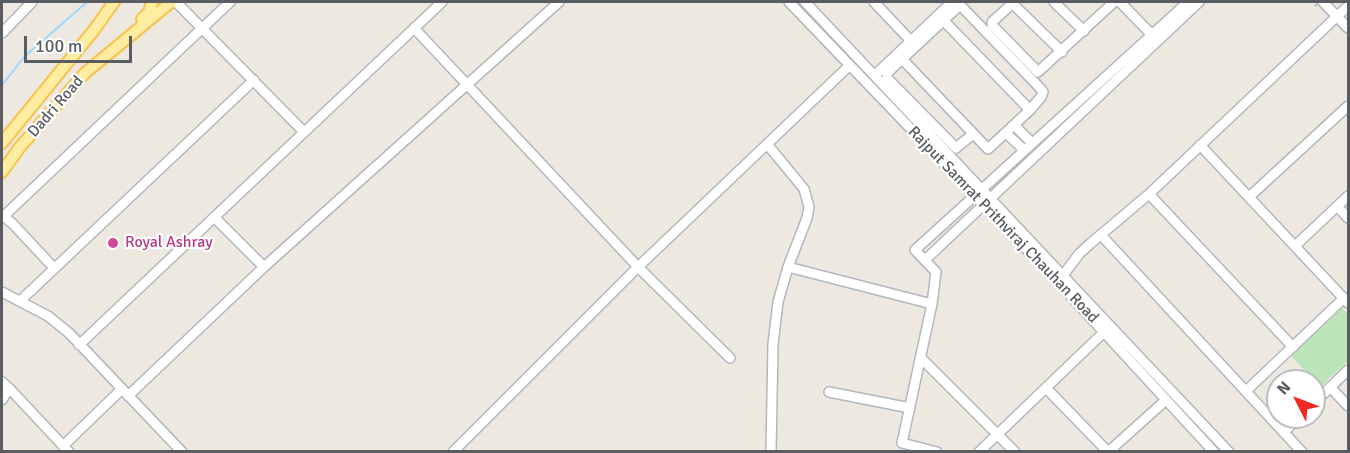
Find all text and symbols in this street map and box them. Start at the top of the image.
scale bar [27,24,135,62]
text: 100 m [35,35,82,57]
street label: Dadri Road [24,72,88,142]
street label: Rajput Samrat Prithviraj Chauhan Road [904,123,1102,327]
place label: Royal Ashray [125,233,213,253]
marker: Royal Ashray [106,236,120,250]
north arrow [1266,369,1326,429]
text: N [1273,377,1295,399]

